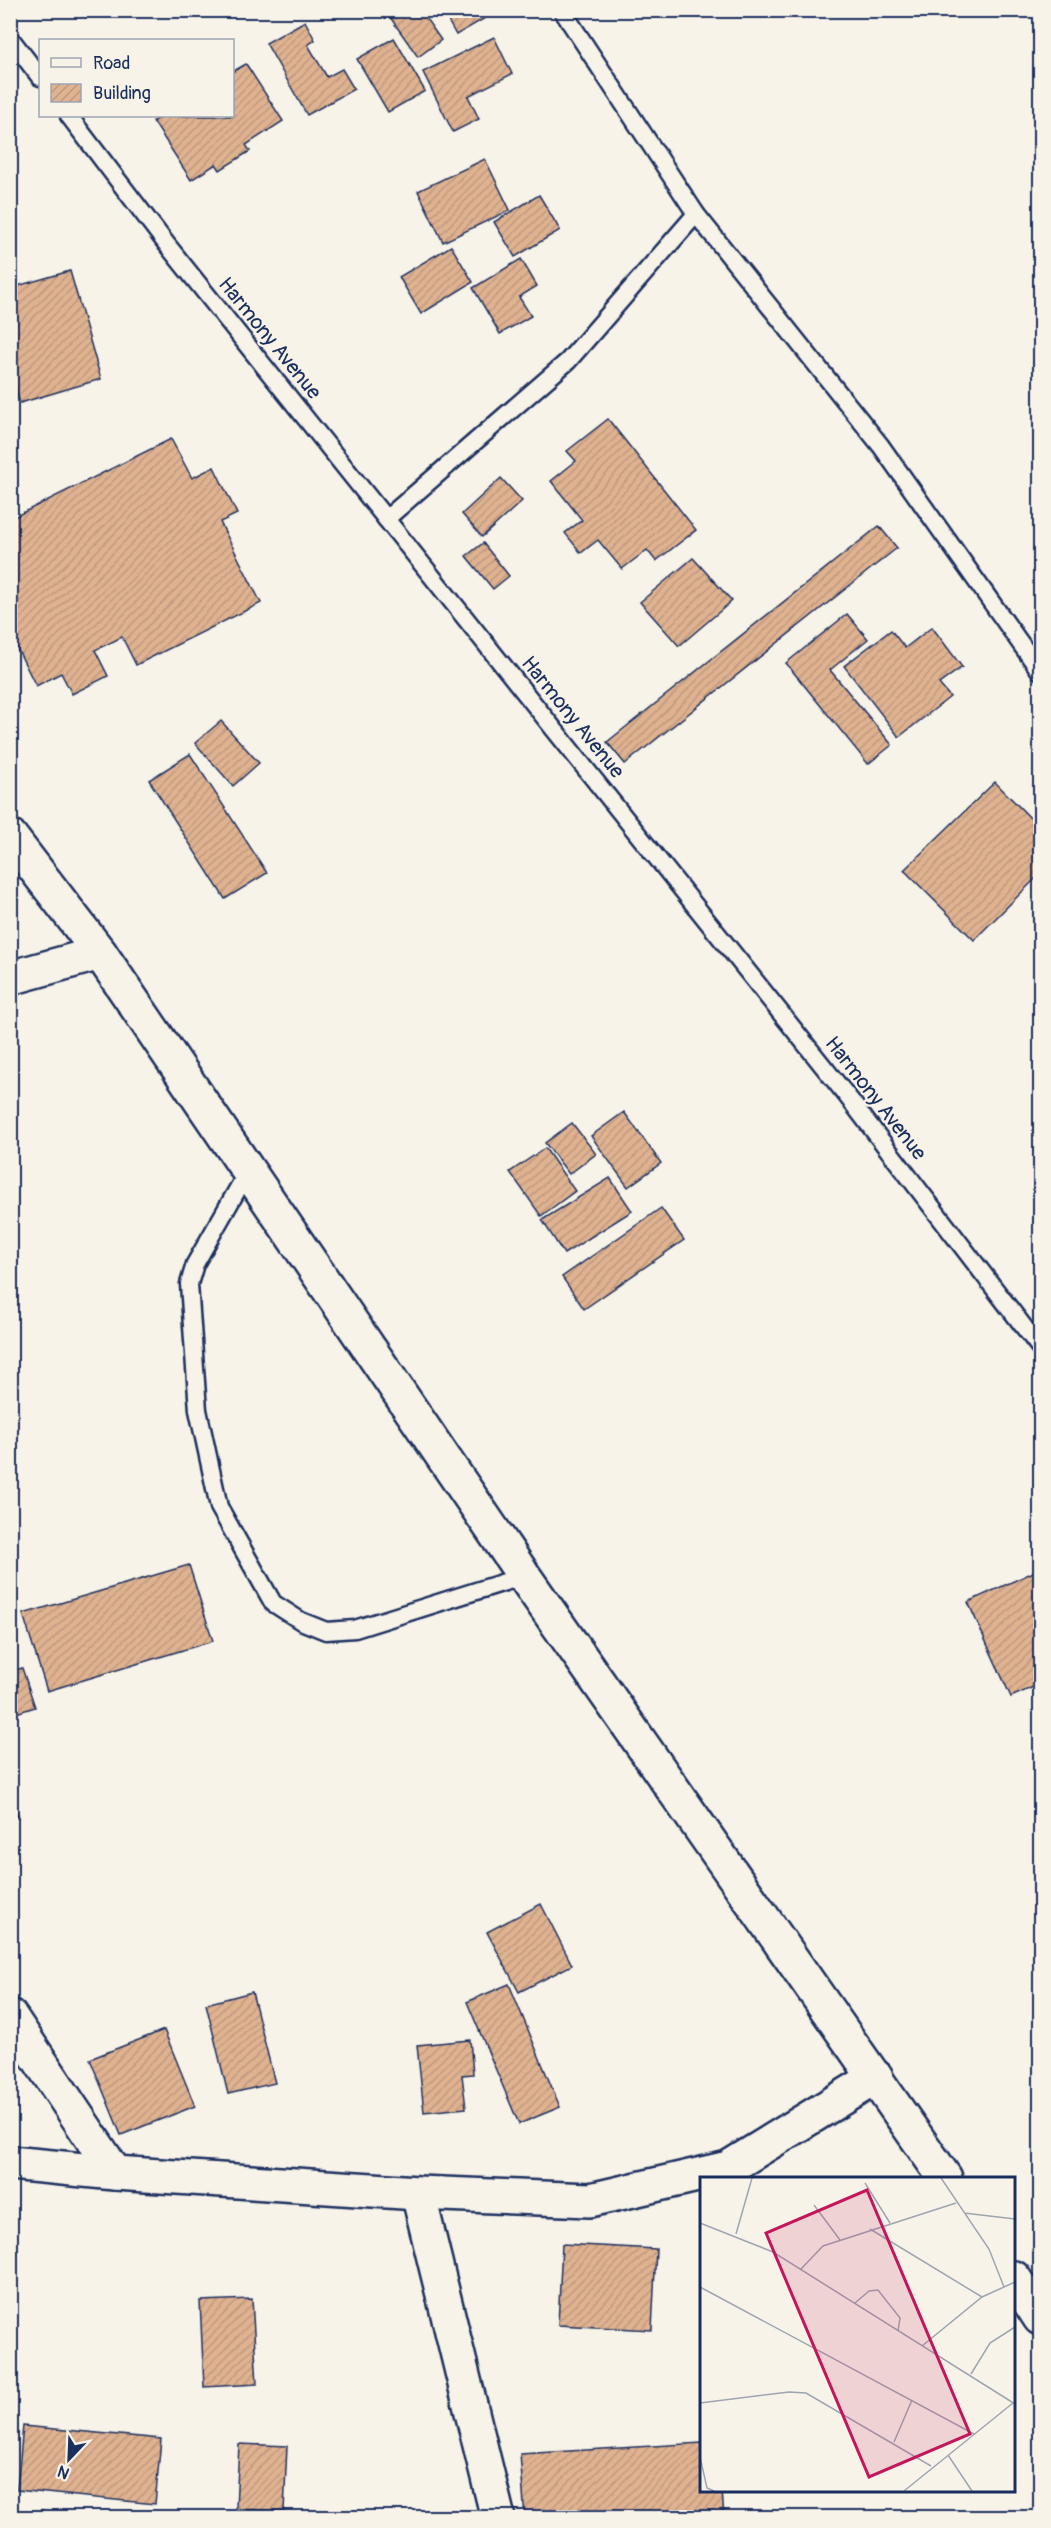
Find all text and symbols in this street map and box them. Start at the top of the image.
legend [39,39,234,117]
text: Road [93,52,130,75]
text: Building [93,82,151,105]
street label: Harmony Avenue [212,272,328,406]
street label: Harmony Avenue [515,651,631,785]
street label: Harmony Avenue [819,1031,933,1166]
inset map [700,2177,1015,2492]
north arrow [39,2429,99,2489]
text: N [54,2460,72,2483]

